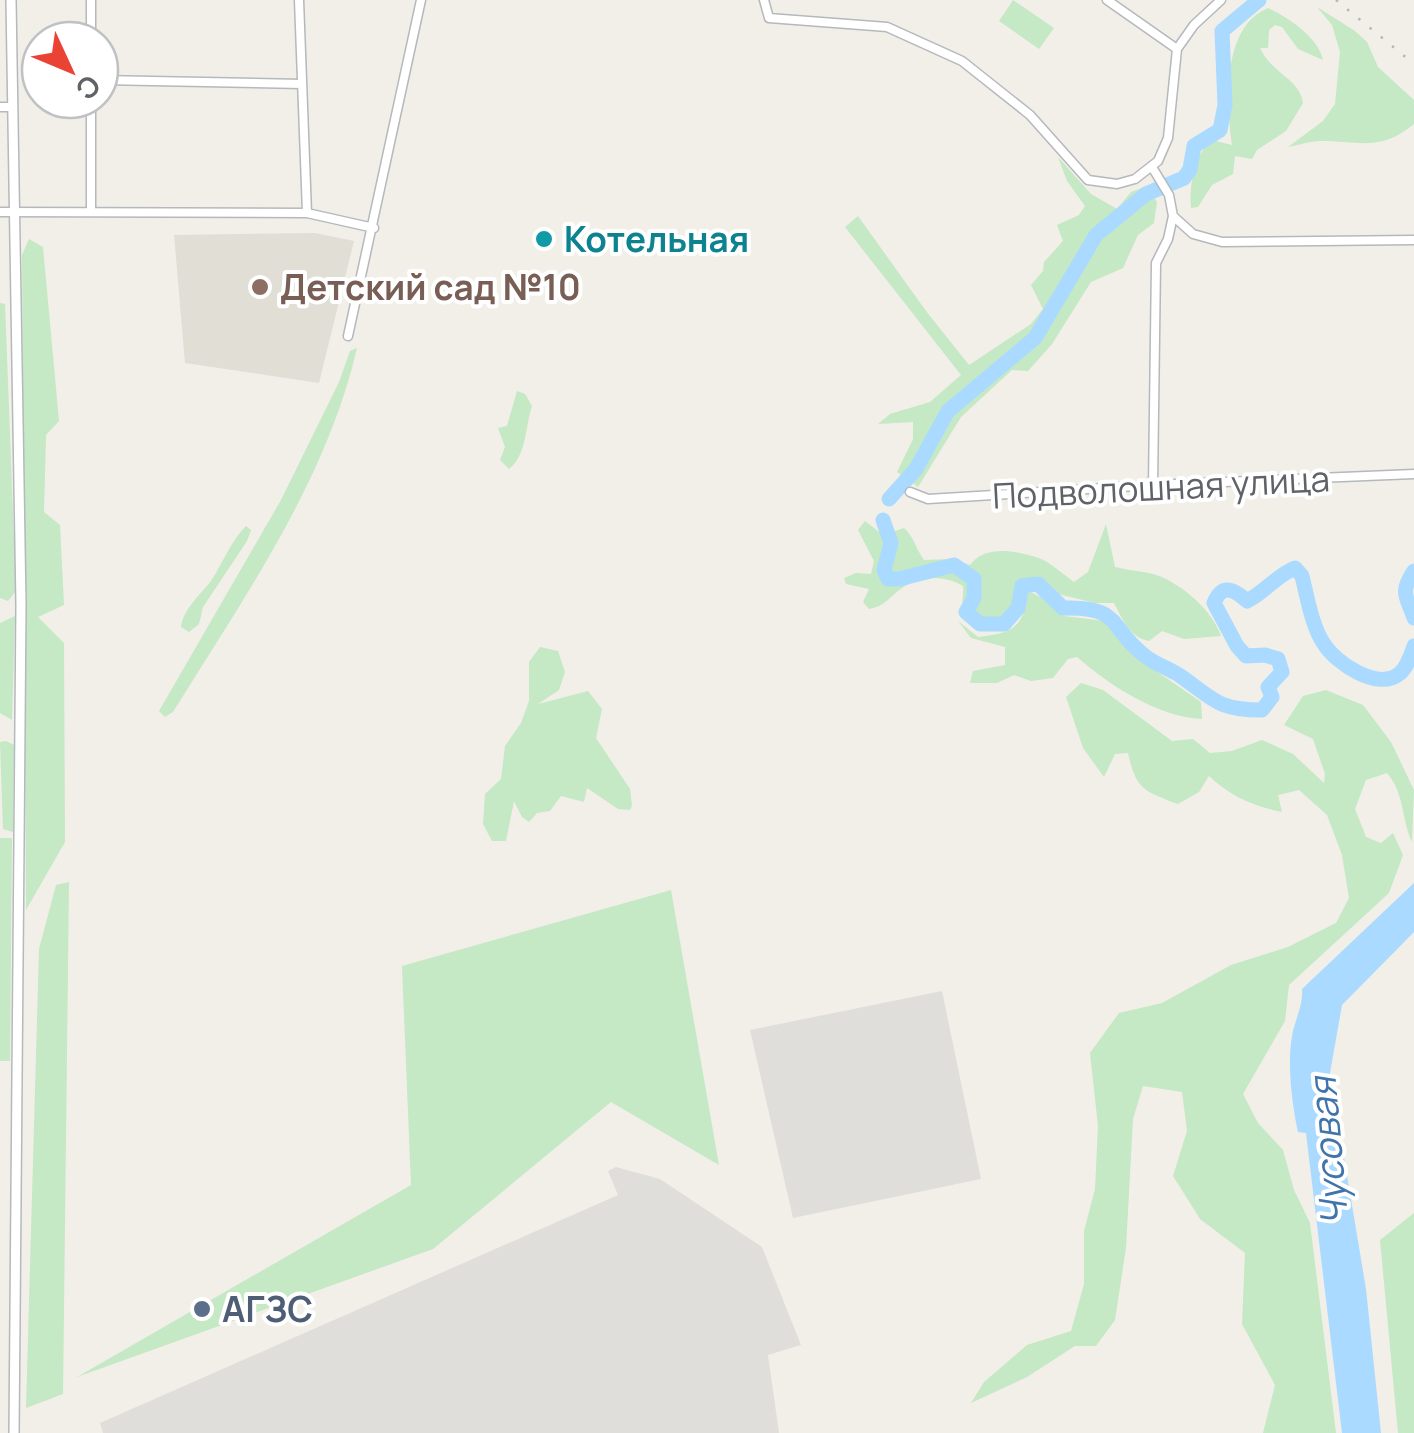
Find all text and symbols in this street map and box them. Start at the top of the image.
north arrow [20,20,120,120]
text: С [68,67,110,109]
place label: Котельная [564,215,749,263]
marker: Котельная [533,228,555,250]
place label: Детский сад №10 [280,263,581,311]
marker: Детский сад №10 [249,276,271,298]
street label: Подволошная улица [991,454,1331,520]
water label: Чусовая [1294,1072,1359,1229]
place label: АГЗС [222,1285,313,1333]
marker: АГЗС [191,1298,213,1320]

